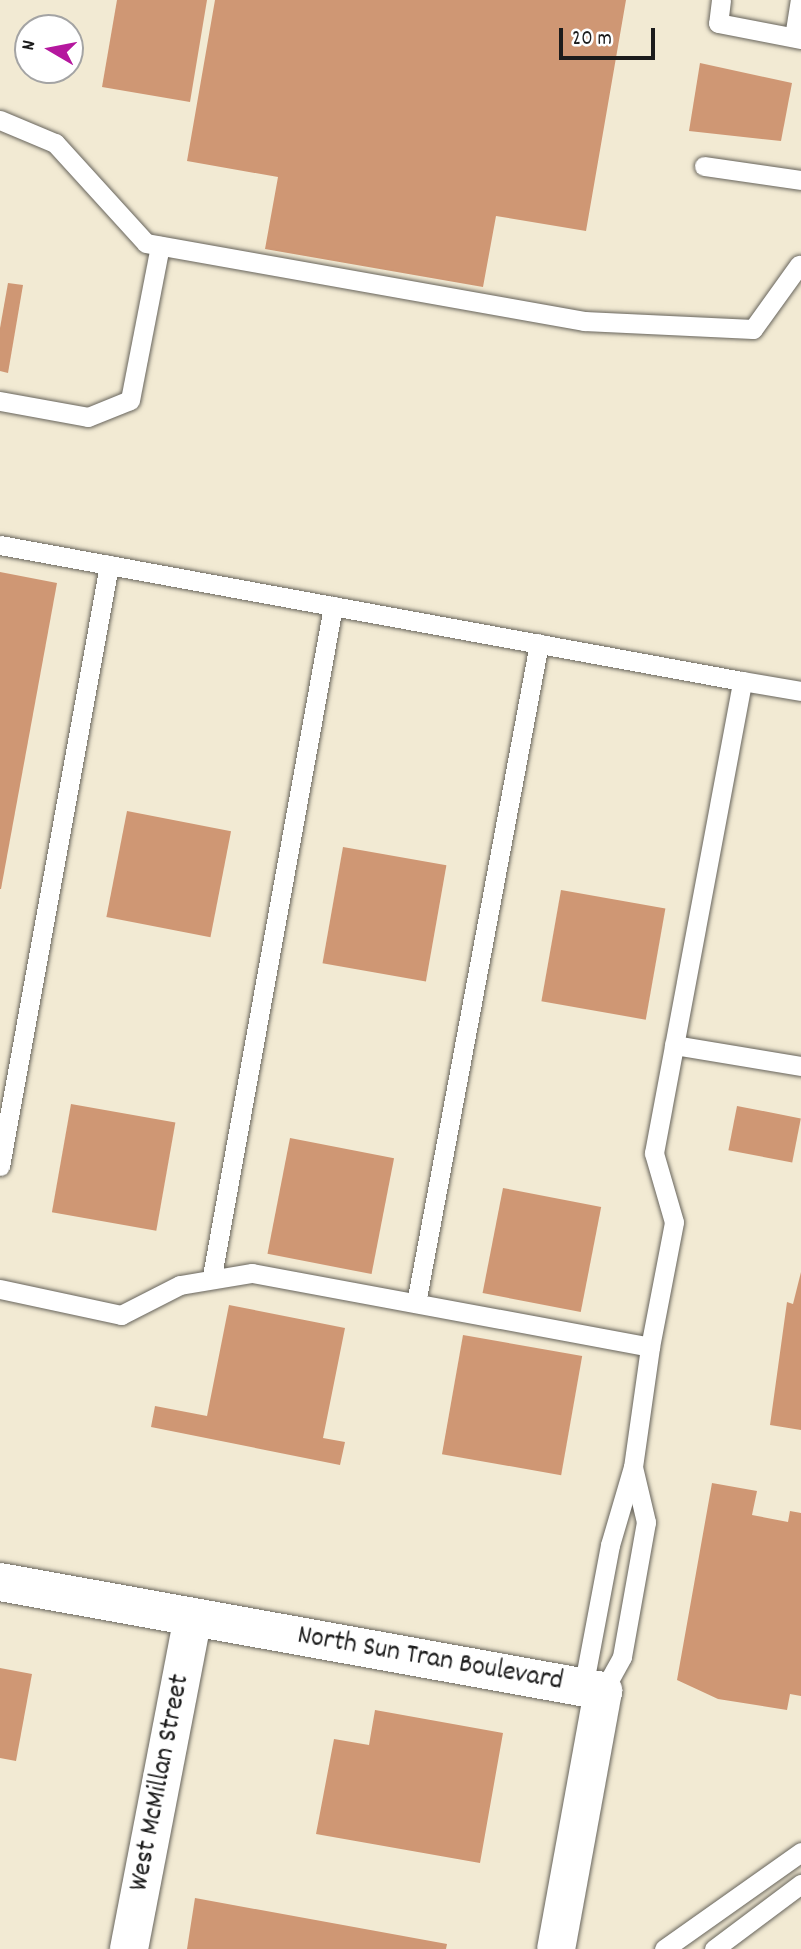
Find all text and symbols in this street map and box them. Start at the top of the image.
north arrow [14,14,84,84]
scale bar [563,14,659,58]
text: 20 m [572,25,612,55]
text: N [16,39,44,53]
street label: North Sun Tran Boulevard [295,1620,565,1700]
street label: West McMillan Street [124,1672,198,1894]

